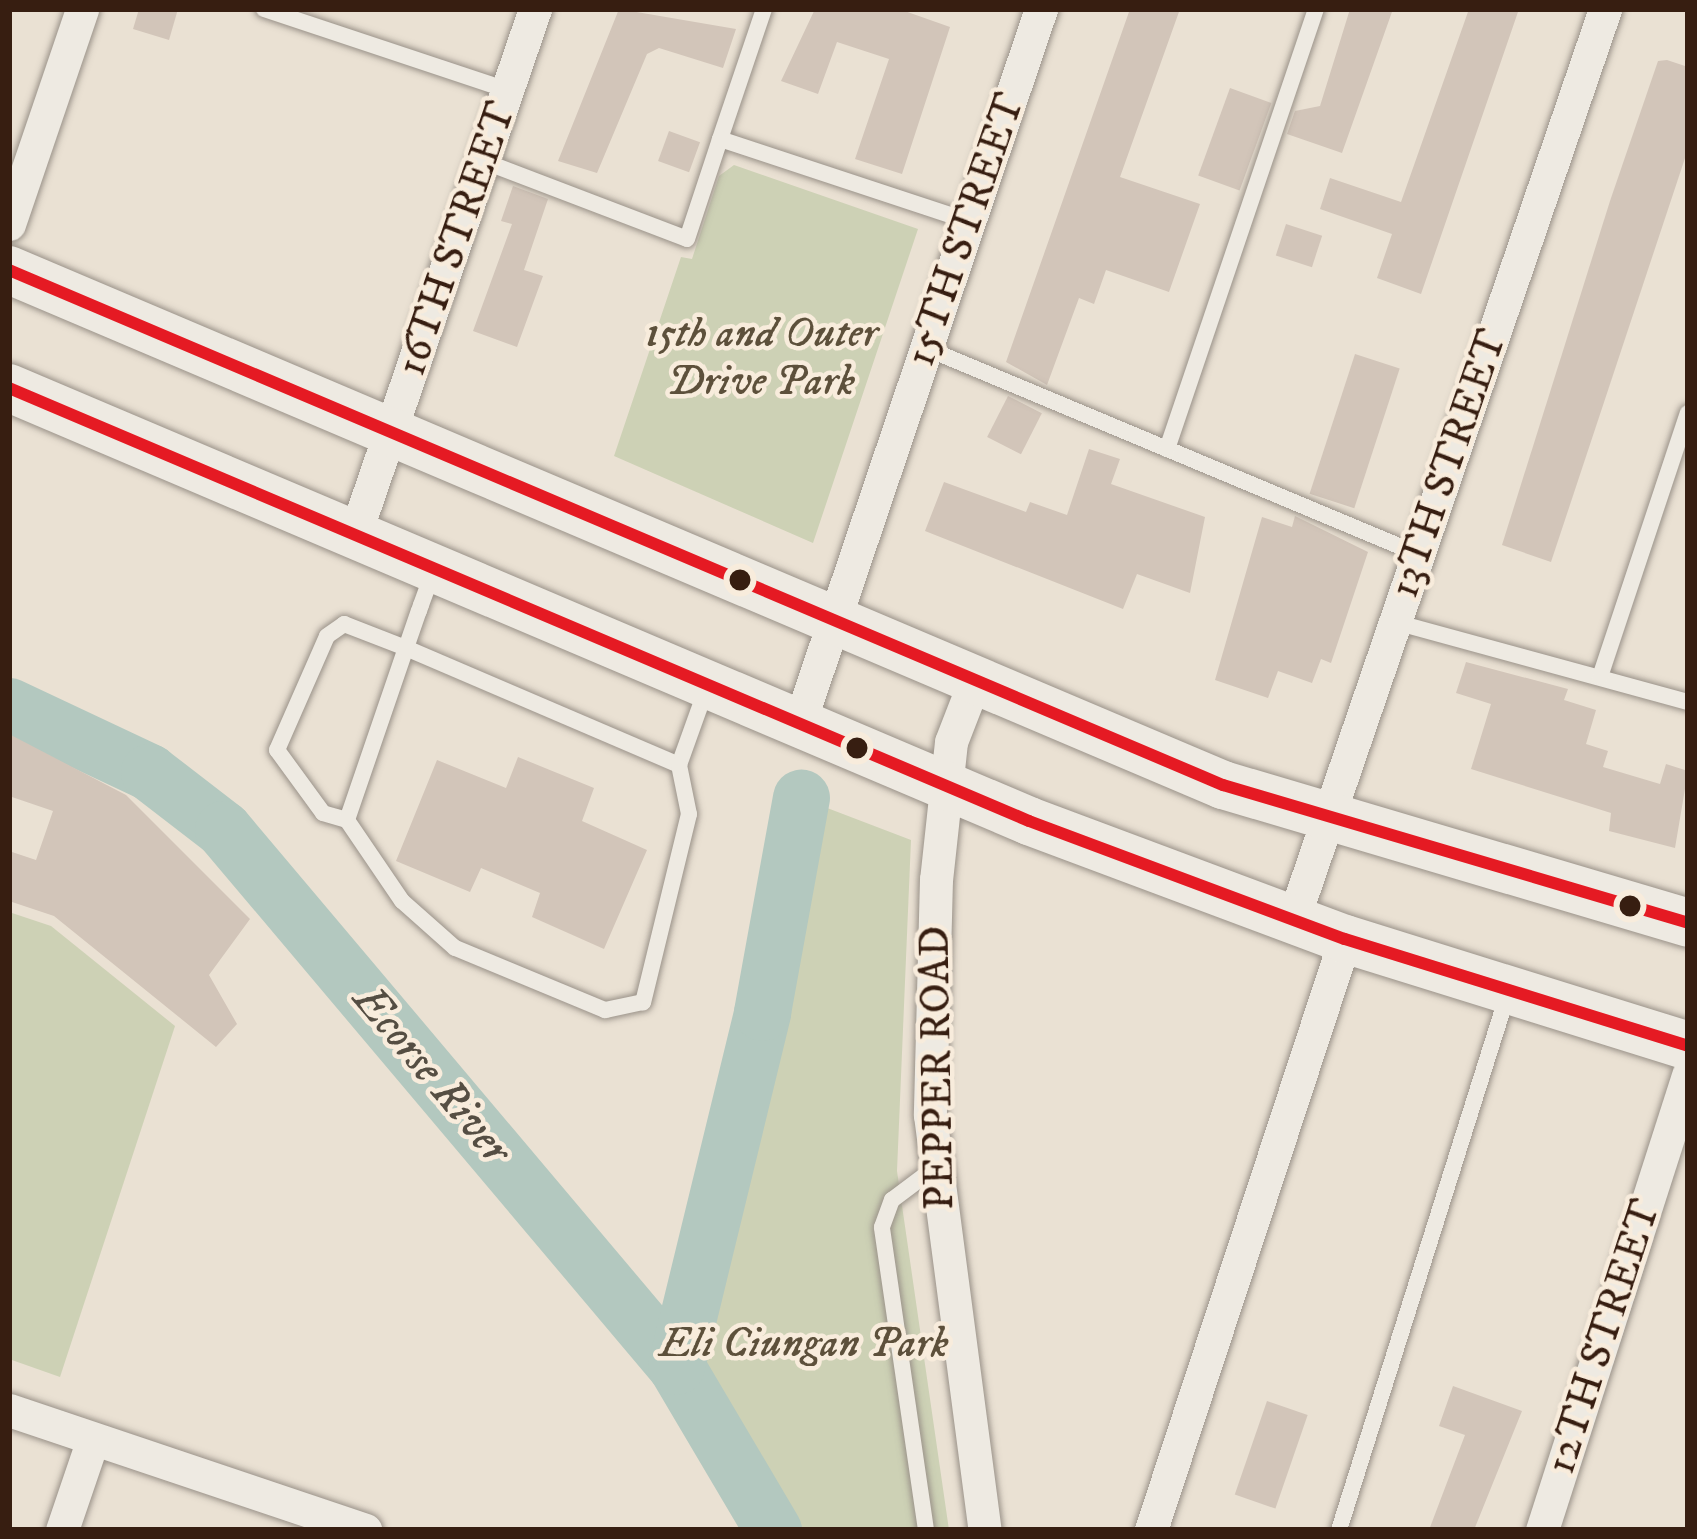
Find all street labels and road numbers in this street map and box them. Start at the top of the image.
street label: 15TH STREET [896,87,1036,373]
street label: 16TH STREET [387,95,527,383]
street label: 13TH STREET [1380,323,1518,605]
street label: PEPPER ROAD [910,925,966,1211]
street label: 12TH STREET [1536,1194,1672,1480]

